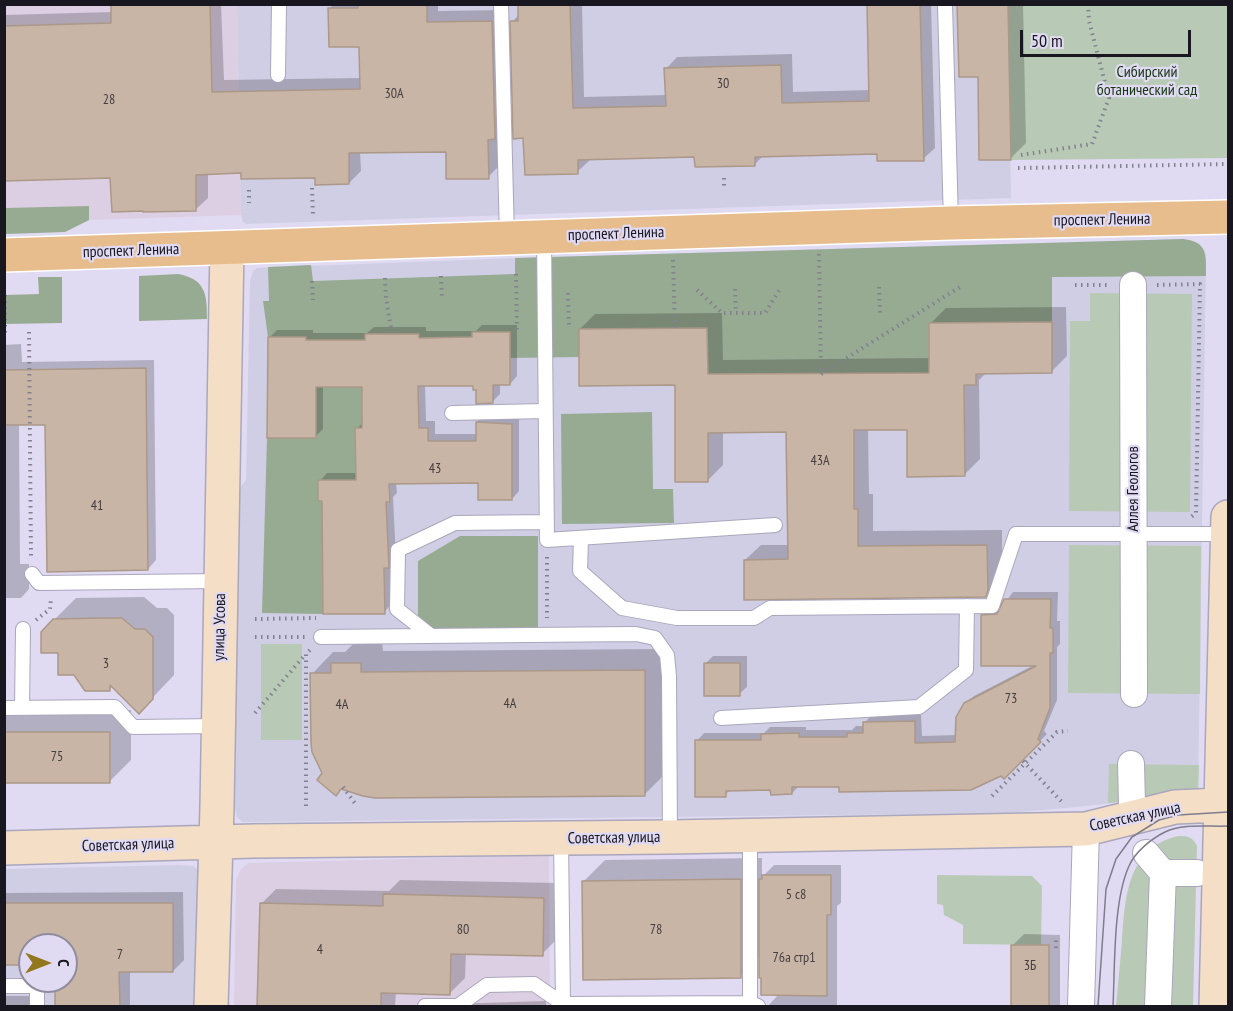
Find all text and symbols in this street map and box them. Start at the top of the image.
scale bar [1023,18,1194,56]
text: 50 m [1031,29,1063,52]
park label: Сибирский ботанический сад [1097,62,1197,100]
house number: 30 [717,76,729,92]
house number: 30А [384,86,404,102]
house number: 28 [103,92,115,108]
street label: проспект Ленина [1054,210,1150,230]
street label: проспект Ленина [567,223,665,245]
street label: проспект Ленина [82,240,180,262]
street label: Аллея Геологов [1123,446,1143,532]
house number: 43А [810,453,830,469]
house number: 43 [429,461,441,477]
house number: 41 [91,498,103,514]
street label: улица Усова [210,593,230,661]
house number: 3 [103,656,109,672]
house number: 73 [1005,691,1017,707]
house number: 4А [504,696,516,712]
house number: 4А [336,697,348,713]
house number: 75 [51,749,63,765]
street label: Советская улица [1088,798,1182,836]
street label: Советская улица [568,828,660,848]
street label: Советская улица [81,834,175,856]
house number: 5 с8 [786,887,806,903]
house number: 80 [457,922,469,938]
house number: 78 [650,922,662,938]
north arrow [18,933,78,993]
house number: 4 [317,942,323,958]
house number: 7 [117,947,123,963]
house number: 76a стр1 [773,950,815,966]
house number: 3Б [1024,958,1036,974]
text: С [54,959,74,967]

